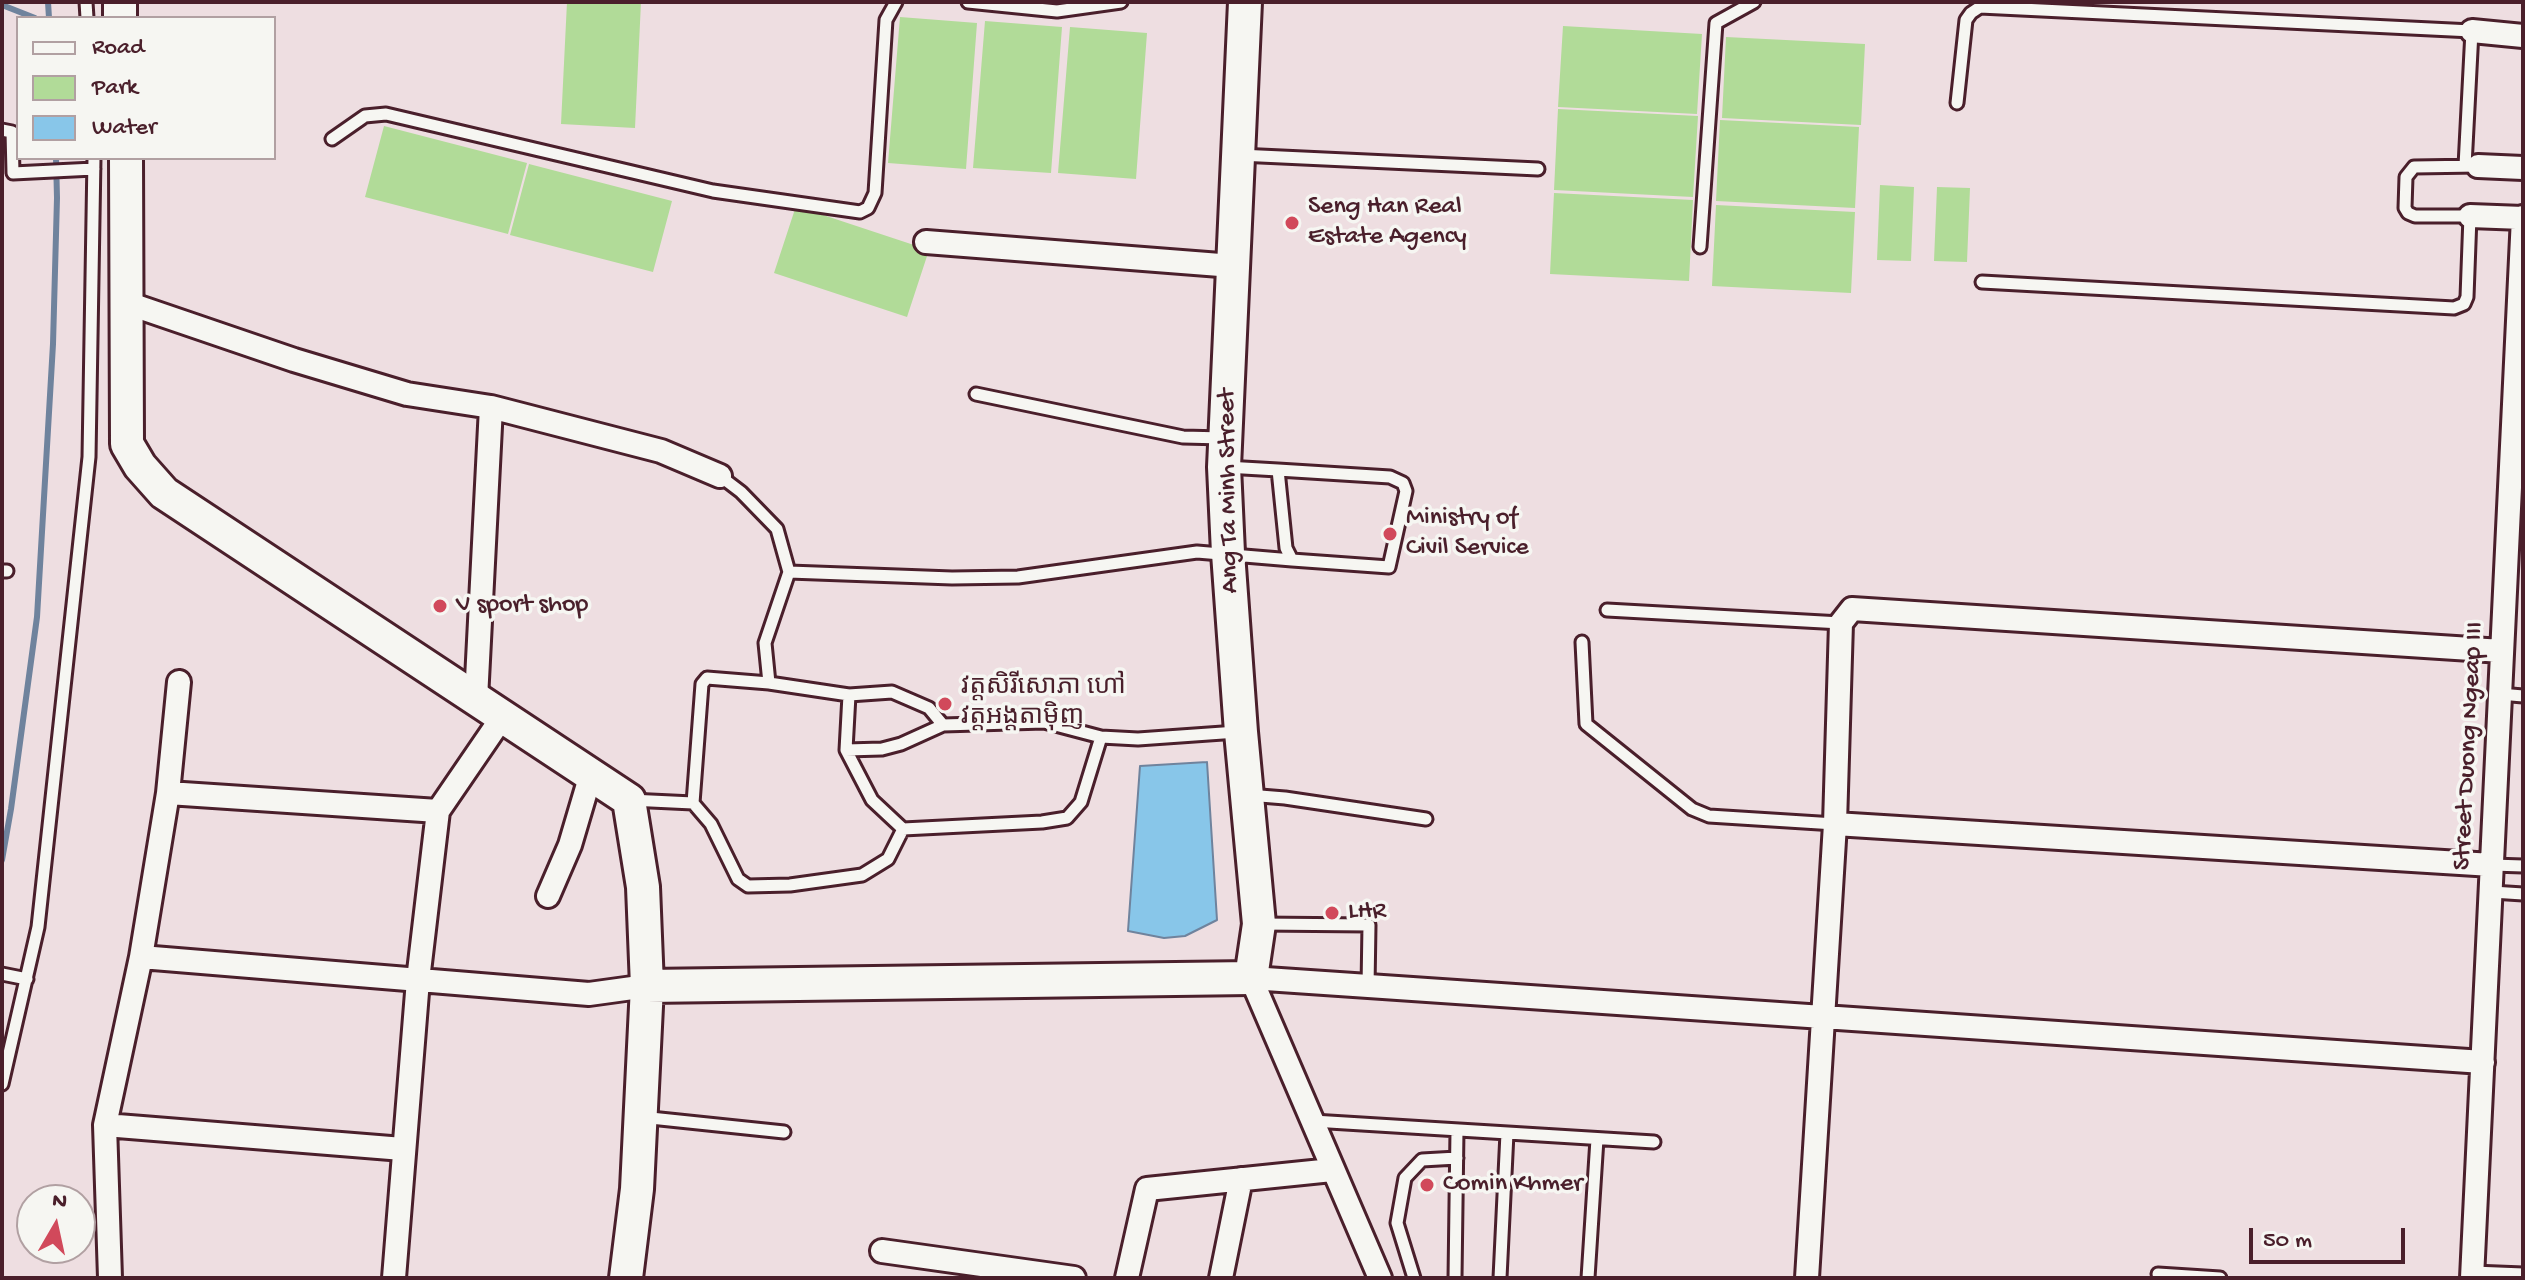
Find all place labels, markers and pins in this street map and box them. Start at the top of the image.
place label: Seng Han Real Estate Agency [1308,192,1467,254]
marker: Seng Han Real Estate Agency [1283,214,1301,232]
place label: Ministry of Civil Service [1406,503,1529,564]
marker: Ministry of Civil Service [1381,525,1399,543]
place label: V sport shop [456,590,588,622]
marker: V sport shop [431,597,449,615]
place label: វត្តសិរីសោភា ហៅ វត្តអង្តតាម៉ិញ [961,673,1126,734]
marker: វត្តសិរីសោភា ហៅ វត្តអង្តតាម៉ិញ [936,695,954,713]
place label: LHR [1348,897,1386,929]
marker: LHR [1323,904,1341,922]
place label: Comin Khmer [1443,1169,1583,1201]
marker: Comin Khmer [1418,1176,1436,1194]

